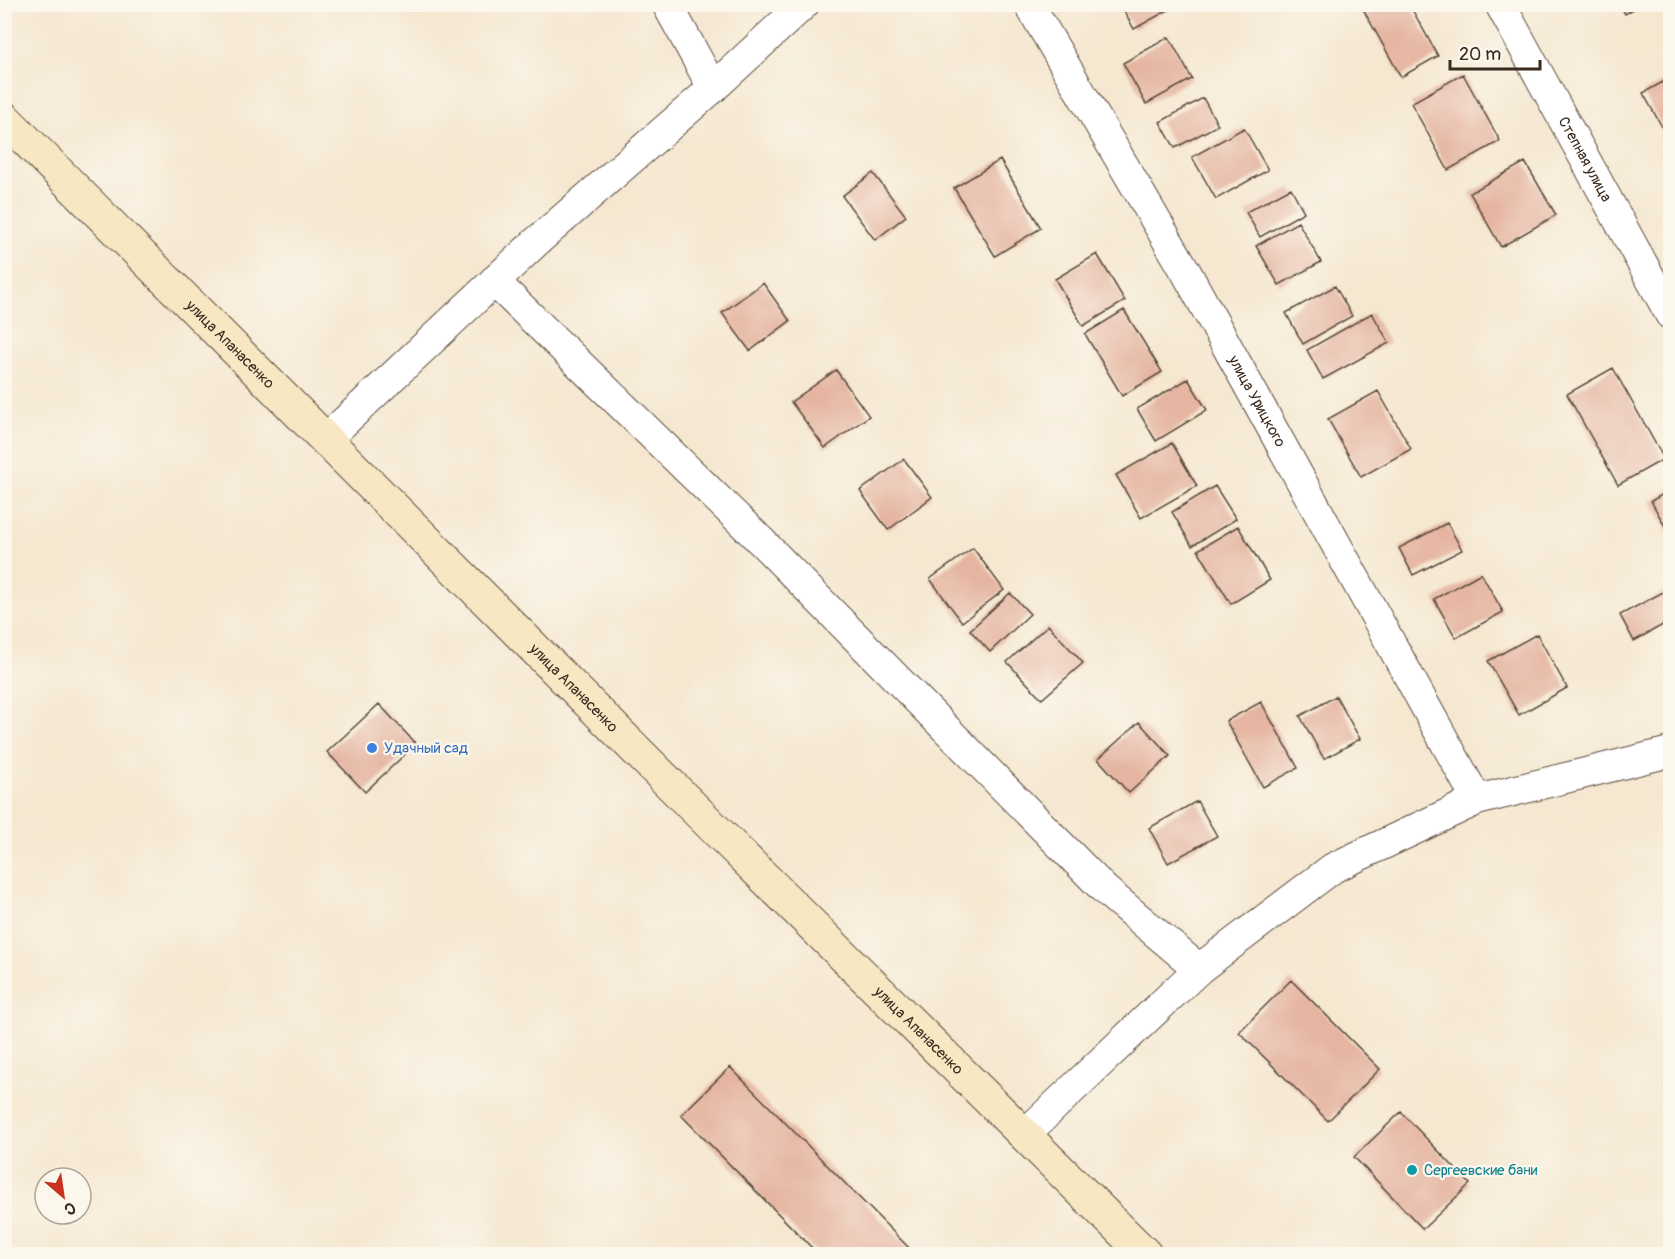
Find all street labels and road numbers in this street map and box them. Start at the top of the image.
street label: Степная улица [1554,113,1616,205]
street label: улица Апанасенко [181,295,279,393]
street label: улица Урицкого [1224,351,1290,450]
street label: улица Апанасенко [525,639,622,736]
street label: улица Апанасенко [869,982,967,1079]

